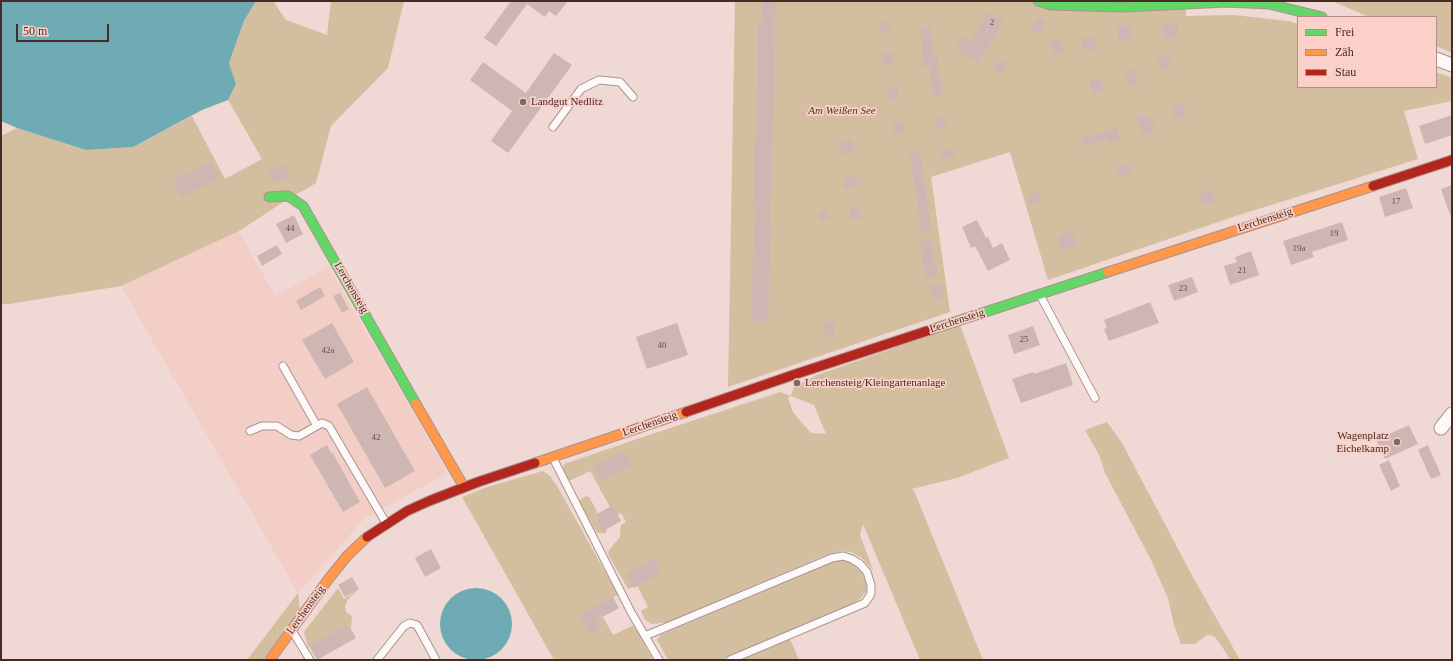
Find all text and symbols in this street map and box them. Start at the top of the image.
scale bar [18,16,111,42]
legend [1297,16,1437,88]
house number: 2 [990,18,994,28]
text: 50 m [23,24,47,38]
text: Frei [1335,25,1354,39]
text: Zäh [1335,45,1354,59]
text: Stau [1335,65,1356,79]
place label: Landgut Nedlitz [531,95,603,109]
marker: Landgut Nedlitz [518,97,528,107]
park label: Am Weißen See [808,104,876,118]
house number: 17 [1392,197,1400,207]
street label: Lerchensteig [1236,205,1294,235]
house number: 44 [286,224,294,234]
house number: 19 [1330,229,1338,239]
house number: 19a [1293,244,1305,254]
street label: Lerchensteig [331,260,371,316]
house number: 21 [1238,266,1246,276]
house number: 23 [1178,284,1188,294]
street label: Lerchensteig [928,306,986,336]
house number: 25 [1020,335,1028,345]
house number: 40 [658,341,666,351]
house number: 42a [322,346,334,356]
place label: Lerchensteig/Kleingartenanlage [805,376,945,390]
marker: Lerchensteig/Kleingartenanlage [792,378,802,388]
street label: Lerchensteig [621,409,679,439]
place label: Wagenplatz Eichelkamp [1336,429,1389,455]
house number: 42 [372,433,380,443]
marker: Wagenplatz Eichelkamp [1392,437,1402,447]
street label: Lerchensteig [284,583,328,637]

